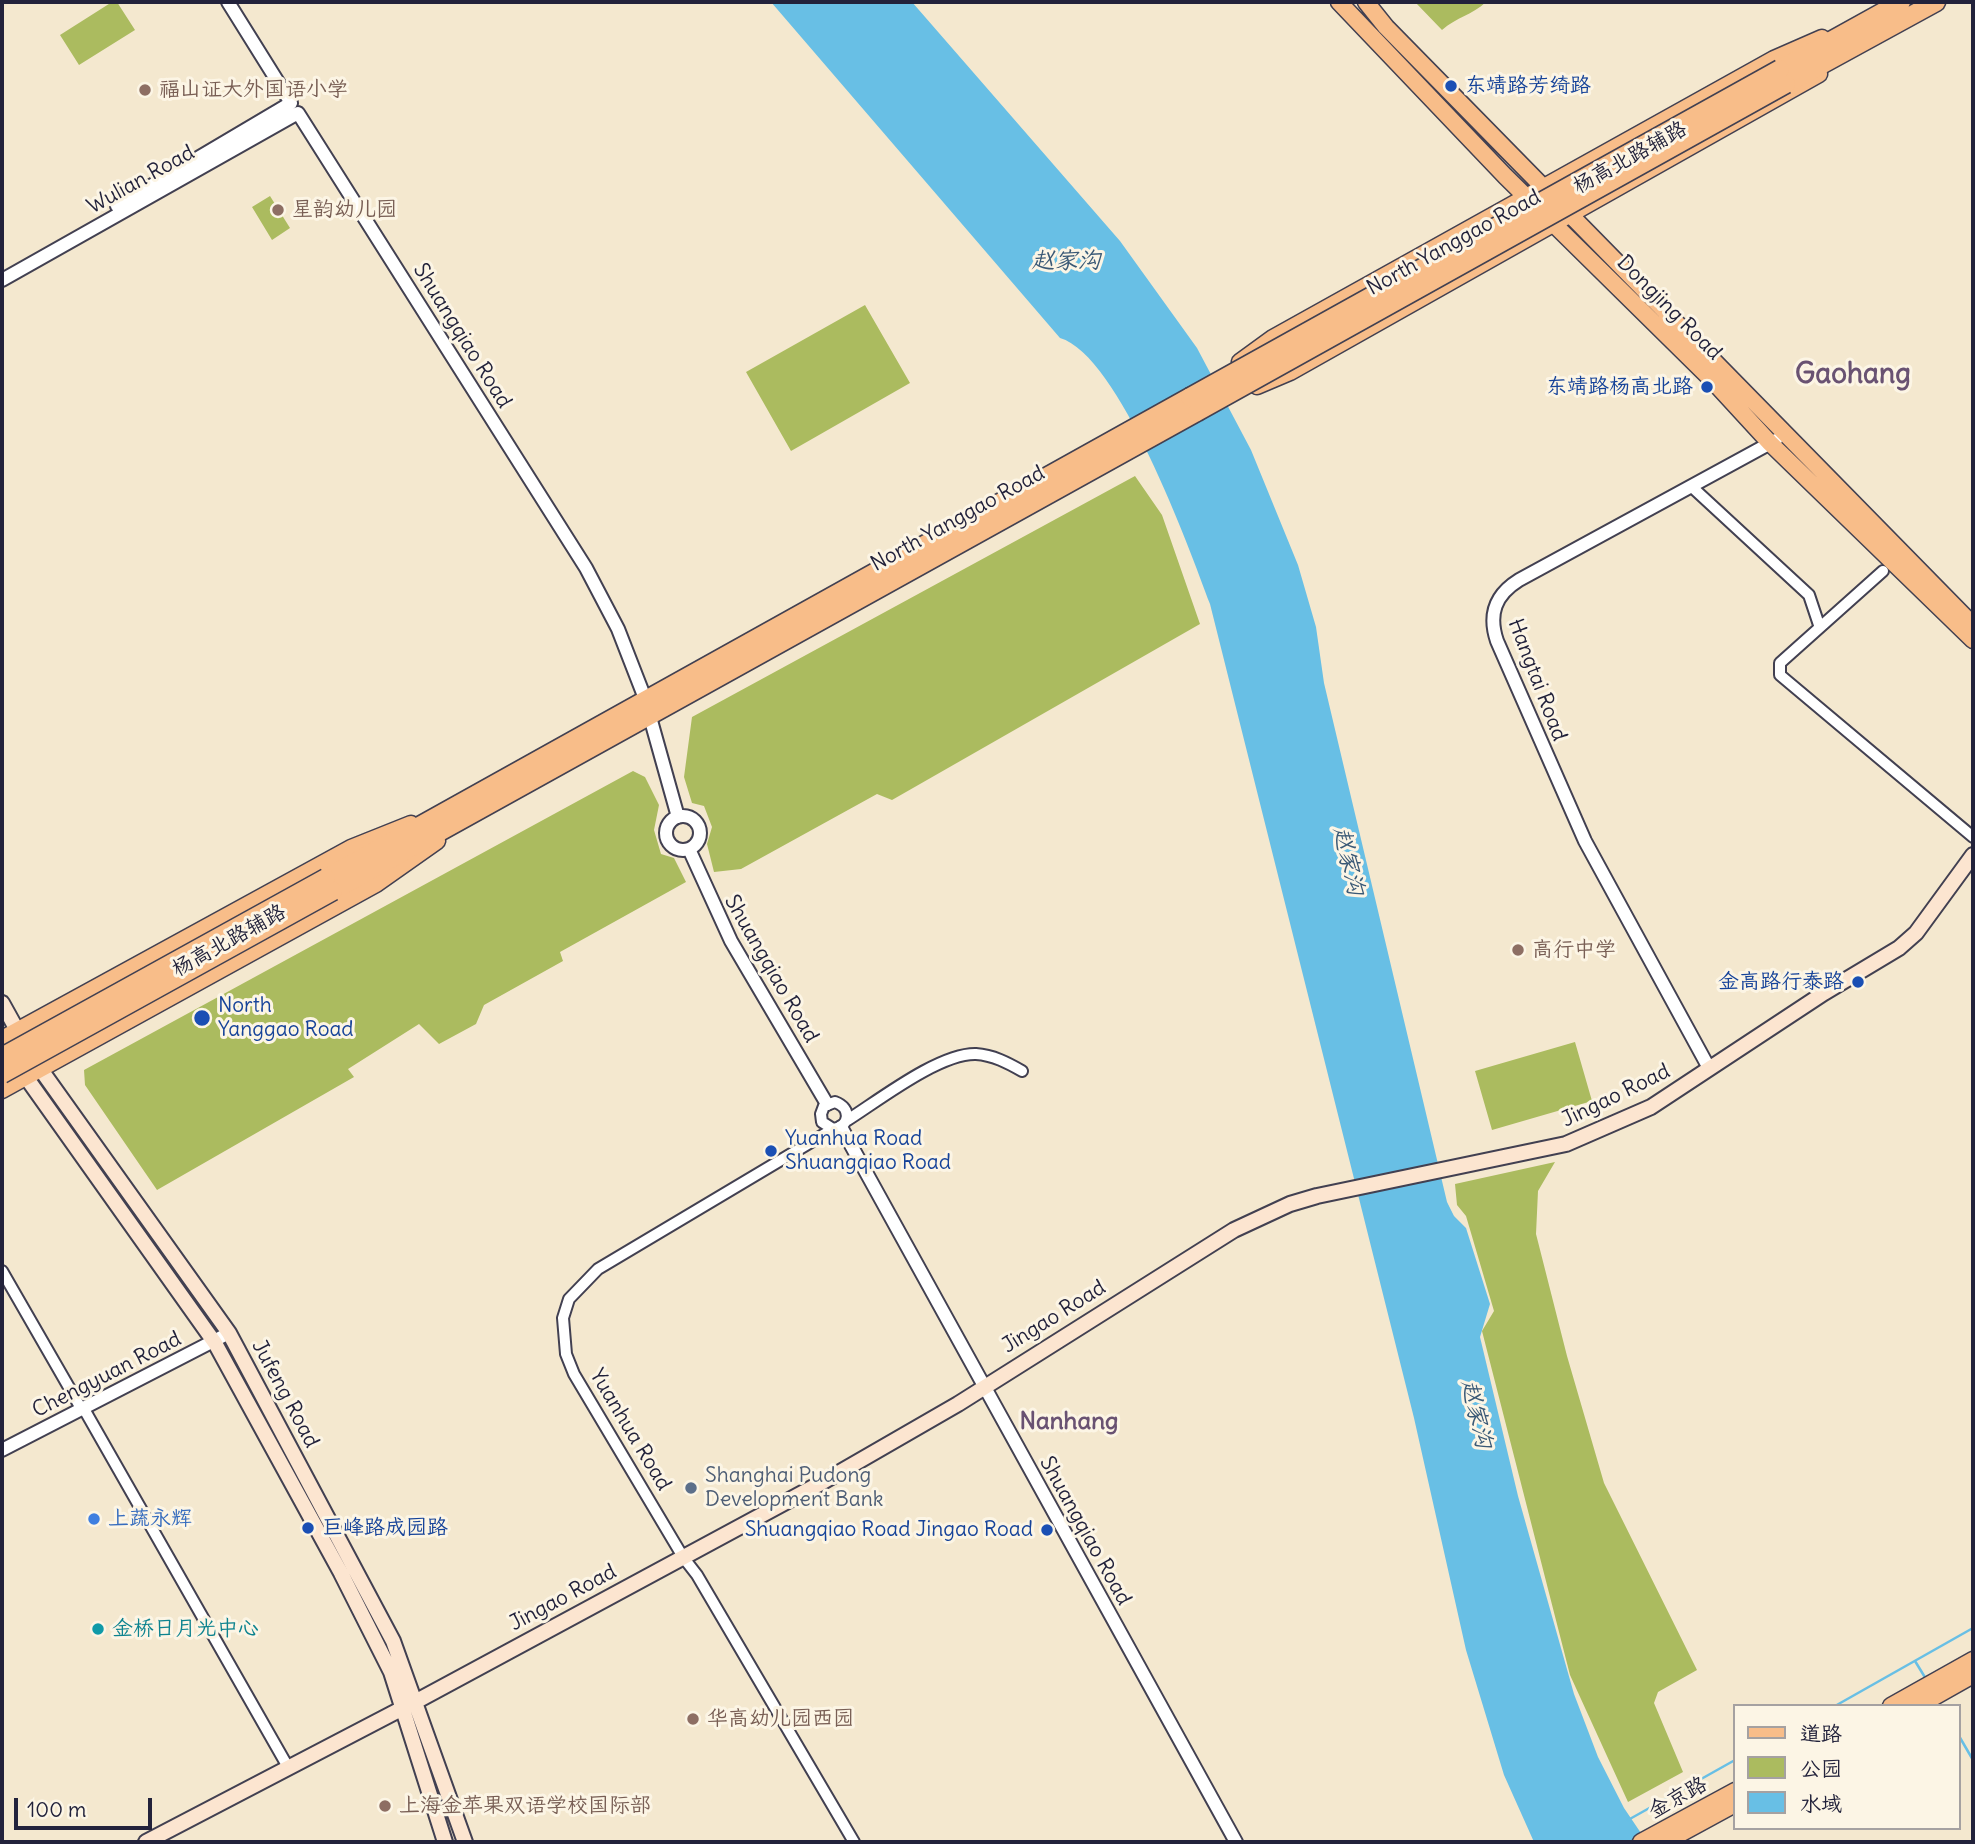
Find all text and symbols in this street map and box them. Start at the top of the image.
place label: 东靖路芳绮路 [1465,73,1591,99]
place label: 福山证大外国语小学 [159,77,348,103]
marker: 东靖路芳绮路 [1443,78,1459,94]
marker: 福山证大外国语小学 [137,82,153,98]
street label: 杨高北路辅路 [1569,116,1691,200]
street label: Wulian Road [83,140,199,220]
street label: North Yanggao Road [1363,185,1545,301]
place label: 星韵幼儿园 [292,197,397,223]
marker: 星韵幼儿园 [270,202,286,218]
water label: 赵家沟 [1032,247,1100,275]
street label: Dongjing Road [1611,250,1727,366]
street label: Shuangqiao Road [407,259,517,413]
district label: Gaohang [1795,358,1911,392]
place label: 东靖路杨高北路 [1546,374,1693,400]
marker: 东靖路杨高北路 [1699,379,1715,395]
street label: North Yanggao Road [867,461,1049,577]
street label: Hangtai Road [1502,615,1572,745]
water label: 赵家沟 [1327,824,1369,898]
street label: Shuangqiao Road [719,891,823,1047]
street label: 杨高北路辅路 [168,899,290,983]
place label: 高行中学 [1532,937,1616,963]
marker: 高行中学 [1510,942,1526,958]
place label: 金高路行泰路 [1718,969,1844,995]
marker: 金高路行泰路 [1850,974,1866,990]
place label: North Yanggao Road [218,993,354,1043]
marker: North Yanggao Road [192,1008,212,1028]
street label: Jingao Road [1558,1059,1674,1133]
place label: Yuanhua Road Shuangqiao Road [785,1126,951,1176]
marker: Yuanhua Road Shuangqiao Road [763,1143,779,1159]
street label: Jingao Road [998,1275,1110,1359]
street label: Chengyuan Road [28,1327,186,1423]
street label: Jufeng Road [246,1336,324,1452]
street label: Yuanhua Road [584,1365,676,1495]
water label: 赵家沟 [1455,1377,1497,1451]
district label: Nanhang [1020,1408,1118,1436]
street label: Shuangqiao Road [1034,1452,1136,1610]
place label: Shanghai Pudong Development Bank [705,1463,884,1513]
marker: Shanghai Pudong Development Bank [683,1480,699,1496]
place label: 上蔬永辉 [108,1506,192,1532]
marker: 上蔬永辉 [86,1511,102,1527]
place label: 巨峰路成园路 [322,1515,448,1541]
place label: Shuangqiao Road Jingao Road [745,1517,1033,1543]
marker: 巨峰路成园路 [300,1520,316,1536]
marker: Shuangqiao Road Jingao Road [1039,1522,1055,1538]
street label: Jingao Road [505,1559,621,1637]
place label: 金桥日月光中心 [112,1616,259,1642]
marker: 金桥日月光中心 [90,1621,106,1637]
legend [1734,1704,1961,1830]
place label: 华高幼儿园西园 [707,1706,854,1732]
marker: 华高幼儿园西园 [685,1711,701,1727]
text: 道路 [1800,1720,1842,1747]
text: 公园 [1800,1755,1842,1782]
street label: 金京路 [1644,1772,1712,1824]
scale bar [18,1784,156,1828]
text: 水域 [1800,1790,1842,1817]
place label: 上海金苹果双语学校国际部 [399,1793,651,1819]
text: 100 m [27,1796,86,1823]
marker: 上海金苹果双语学校国际部 [377,1798,393,1814]

